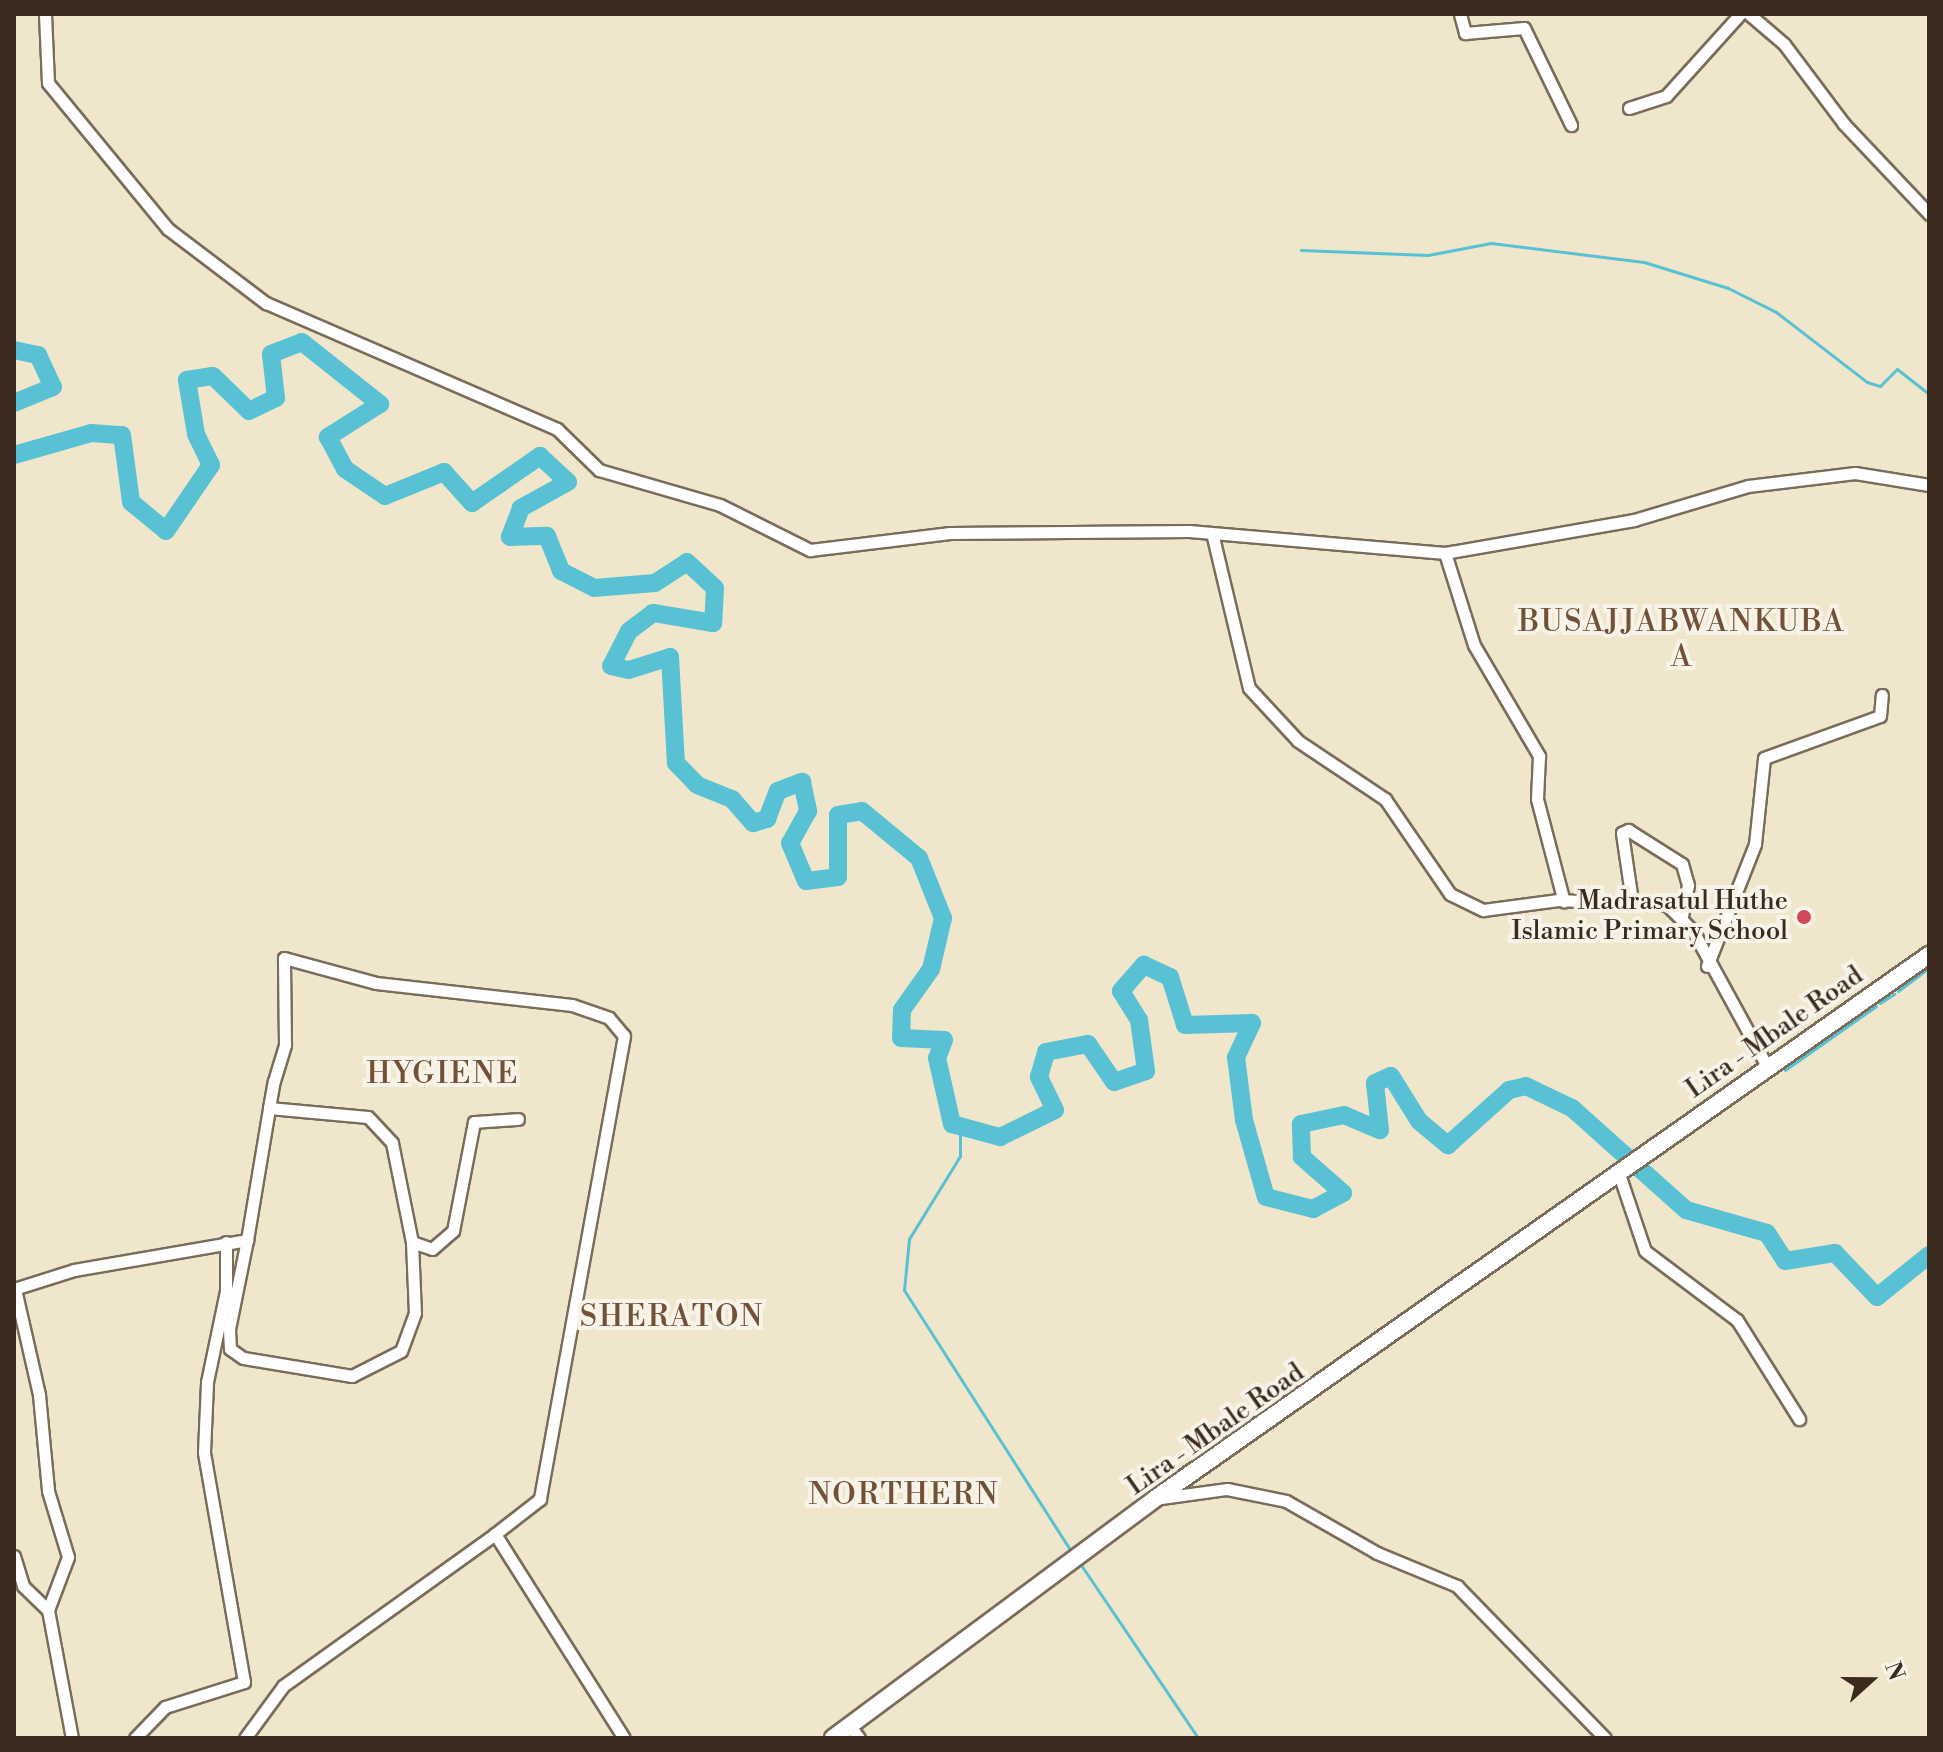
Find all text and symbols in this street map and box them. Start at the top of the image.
district label: BUSAJJABWANKUBA A [1518,604,1846,674]
place label: Madrasatul Huthe Islamic Primary School [1512,886,1788,948]
marker: Madrasatul Huthe Islamic Primary School [1795,908,1813,926]
street label: Lira - Mbale Road [1681,960,1869,1106]
district label: HYGIENE [366,1056,520,1092]
district label: SHERATON [580,1299,764,1335]
street label: Lira - Mbale Road [1122,1357,1310,1503]
district label: NORTHERN [809,1477,999,1513]
north arrow [1831,1640,1911,1720]
text: N [1878,1658,1910,1684]

